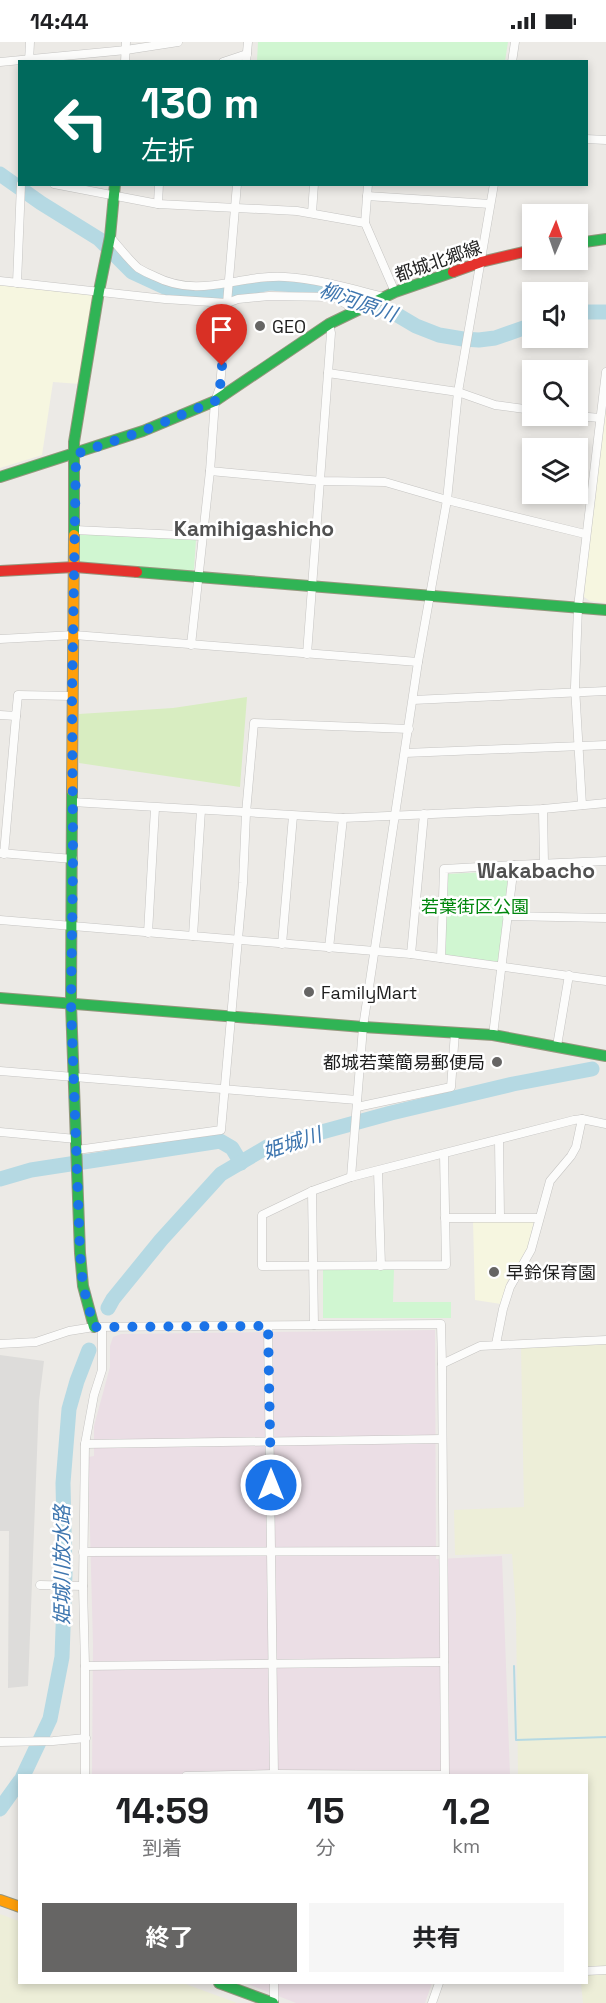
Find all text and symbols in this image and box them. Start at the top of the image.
text: 14:44 [30,7,88,35]
text: 130 m [141,77,259,130]
icon: left [42,84,120,162]
text: 左折 [141,133,195,168]
north arrow [522,204,588,270]
map controls [522,204,588,504]
street label: 都城北郷線 [392,235,484,287]
water label: 柳河原川 [316,277,402,328]
button: sound [522,282,588,348]
pin [196,304,247,366]
icon: arrive [205,313,238,346]
place label: GEO [272,315,306,338]
marker: GEO [253,319,267,333]
button: search [522,360,588,426]
button: layers [522,438,588,504]
district label: Kamihigashicho [174,515,334,542]
district label: Wakabacho [477,857,595,884]
park label: 若葉街区公園 [421,895,529,918]
place label: FamilyMart [321,981,417,1004]
marker: FamilyMart [302,985,316,999]
place label: 都城若葉簡易郵便局 [323,1051,485,1074]
marker: 都城若葉簡易郵便局 [490,1055,504,1069]
water label: 姫城川 [259,1121,326,1165]
place label: 早鈴保育園 [506,1261,596,1284]
marker: 早鈴保育園 [487,1265,501,1279]
position arrow [239,1453,303,1517]
water label: 姫城川放水路 [49,1503,75,1625]
text: 14:59 [115,1788,209,1834]
text: 15 [307,1788,345,1834]
text: 1.2 [442,1789,490,1835]
text: km [452,1833,480,1859]
text: 到着 [142,1835,182,1861]
text: 分 [316,1835,336,1861]
button: 終了 [42,1903,297,1972]
button: 共有 [309,1903,564,1972]

